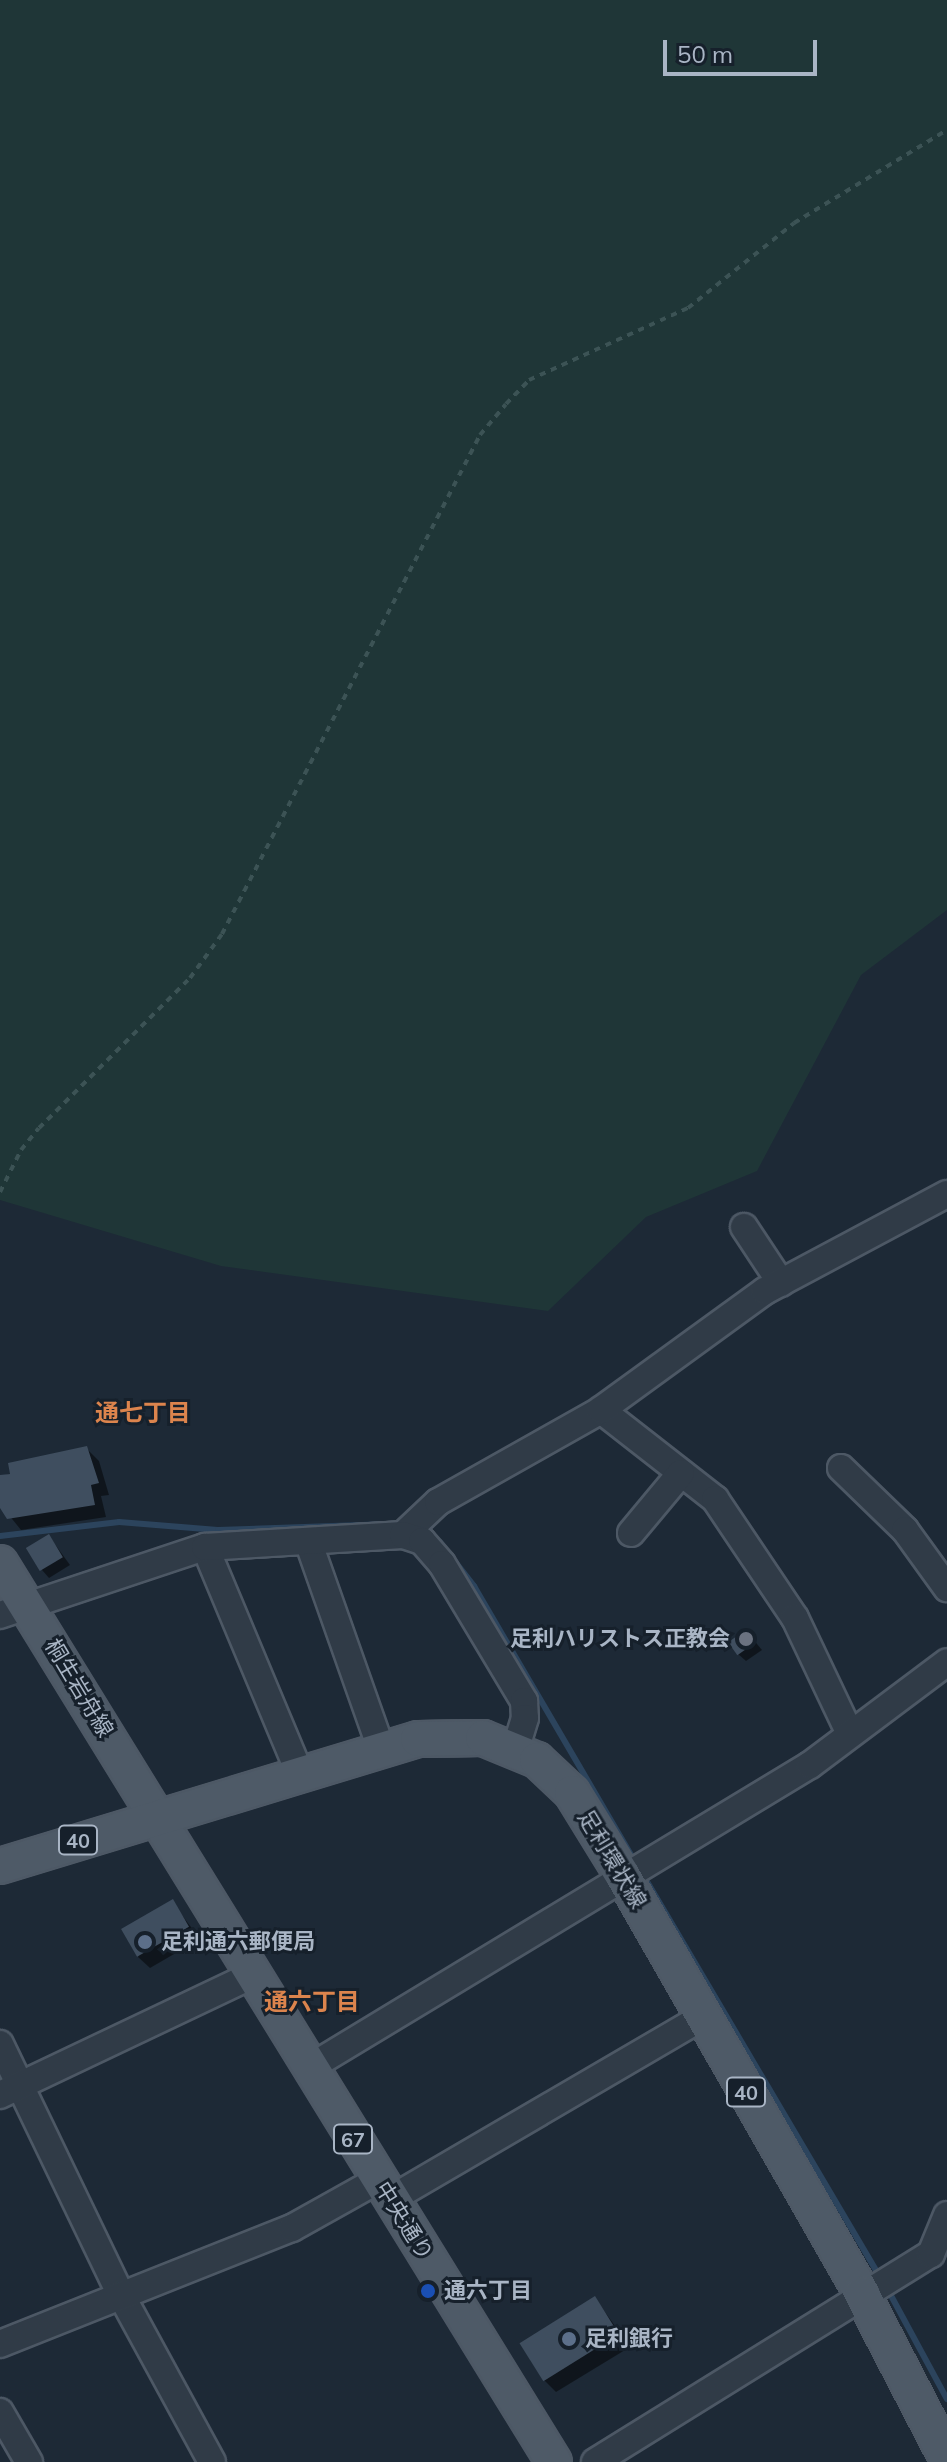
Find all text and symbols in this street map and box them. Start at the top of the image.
scale bar [667,24,821,74]
text: 50 m [677,39,733,69]
district label: 通七丁目 [95,1399,191,1427]
place label: 足利ハリストス正教会 [510,1626,730,1652]
marker: 足利ハリストス正教会 [737,1630,755,1648]
street label: 桐生岩舟線 [39,1634,119,1742]
street label: 足利環状線 [572,1805,652,1913]
road number: 40 [58,1824,98,1856]
place label: 足利通六郵便局 [161,1929,315,1955]
marker: 足利通六郵便局 [136,1933,154,1951]
district label: 通六丁目 [264,1988,360,2016]
road number: 40 [726,2076,766,2108]
road number: 67 [333,2123,373,2155]
street label: 中央通り [369,2177,439,2265]
place label: 通六丁目 [444,2278,532,2304]
marker: 通六丁目 [419,2282,437,2300]
place label: 足利銀行 [585,2326,673,2352]
marker: 足利銀行 [560,2330,578,2348]

